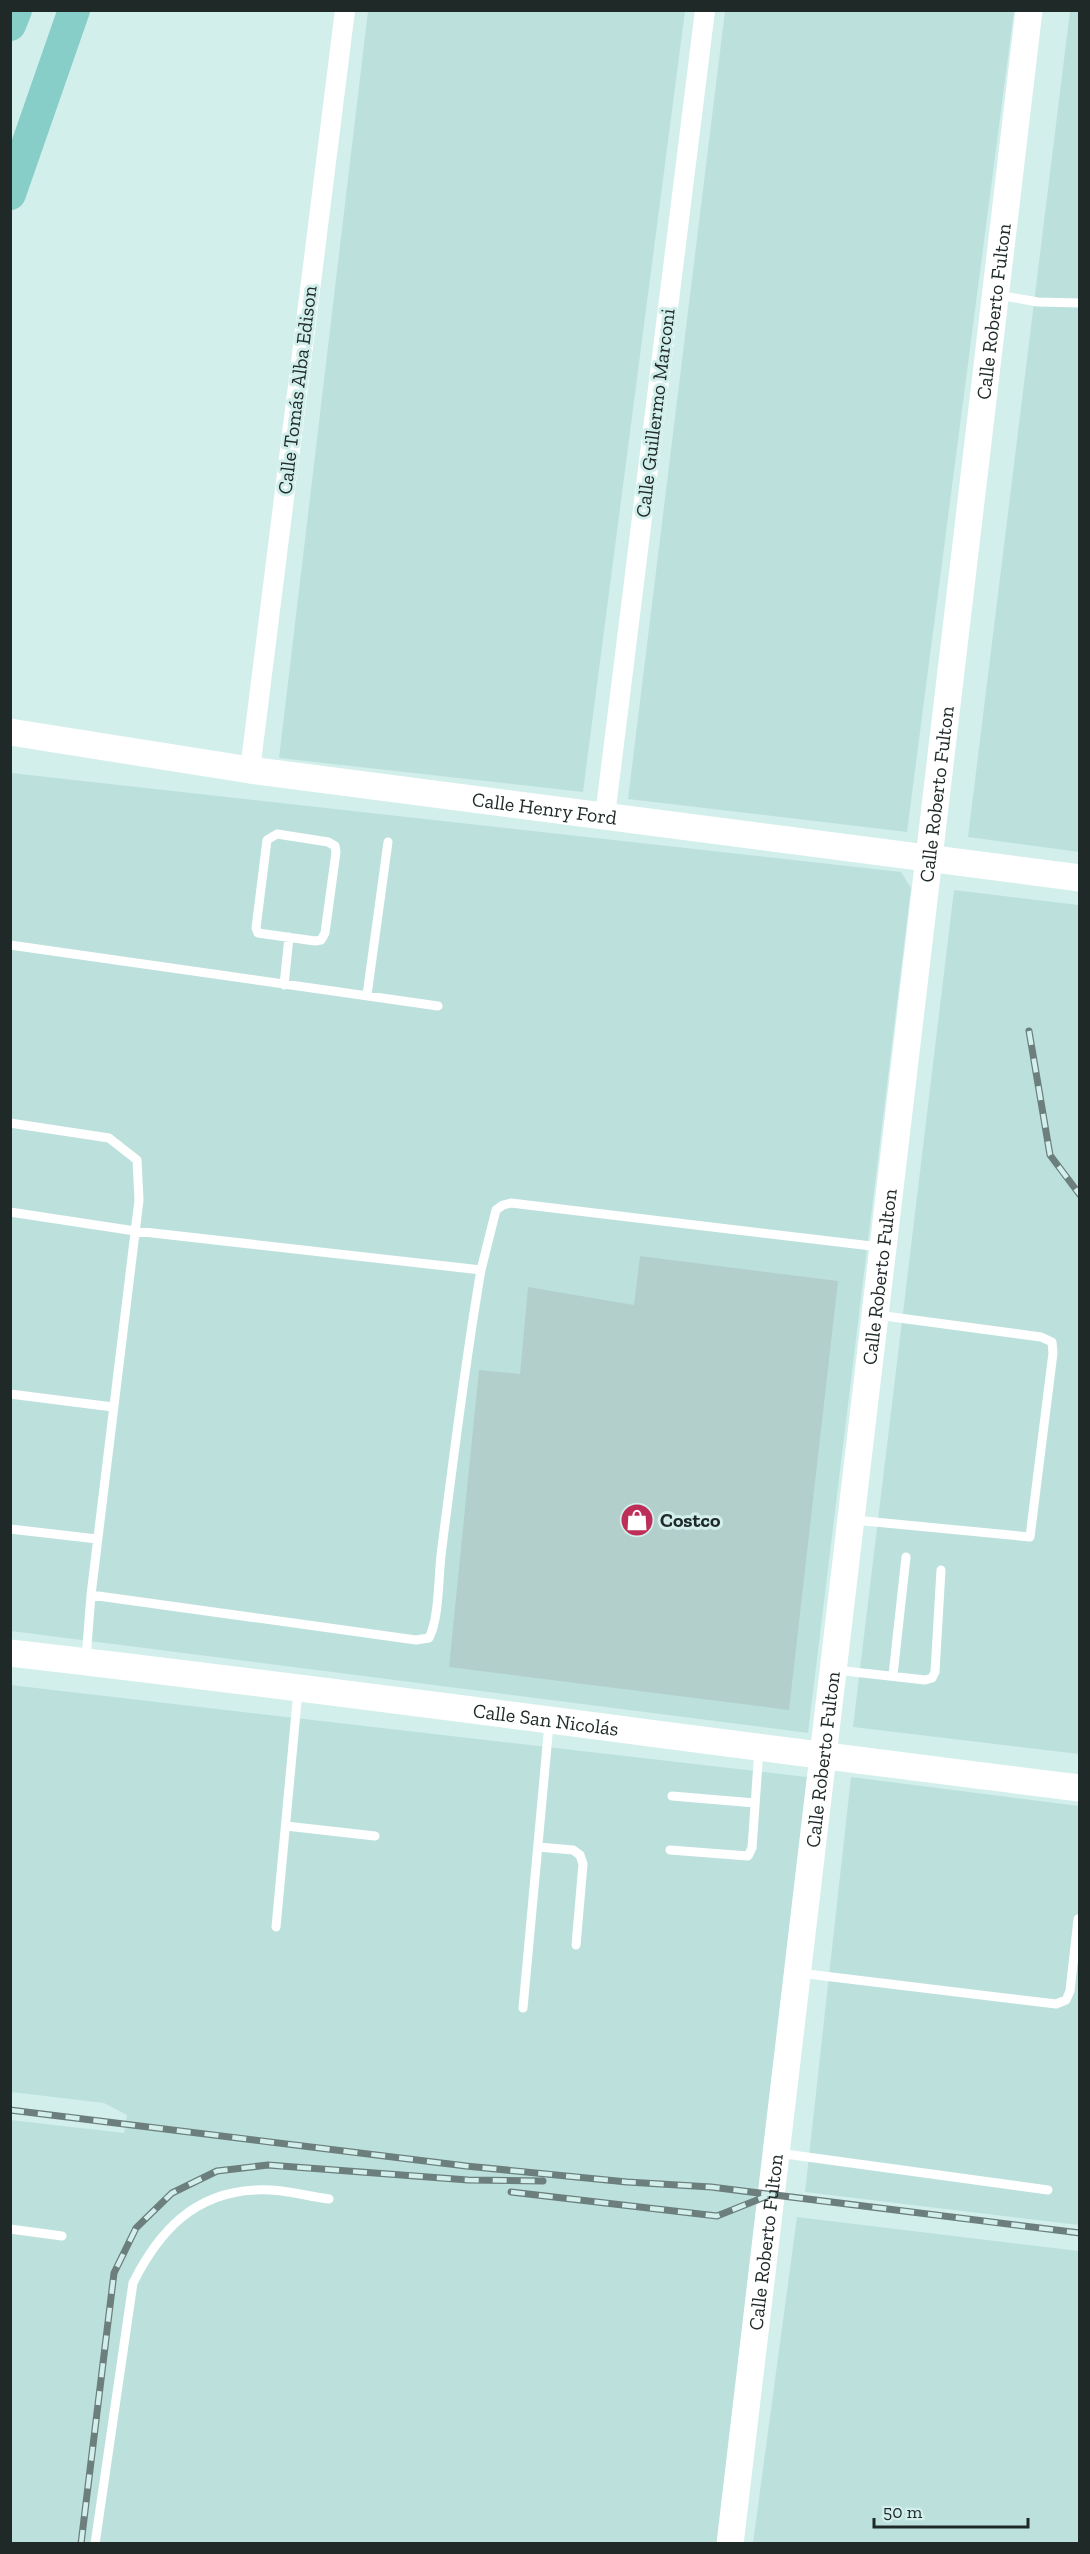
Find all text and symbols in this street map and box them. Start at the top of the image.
street label: Calle Roberto Fulton [971,222,1016,401]
street label: Calle Tomás Alba Edison [272,284,322,496]
street label: Calle Guillermo Marconi [630,307,680,519]
street label: Calle Roberto Fulton [914,704,959,884]
street label: Calle Henry Ford [471,787,618,830]
street label: Calle Roberto Fulton [857,1187,902,1366]
shop icon: Costco [619,1502,655,1538]
place label: Costco [660,1508,721,1532]
street label: Calle Roberto Fulton [800,1670,845,1849]
street label: Calle San Nicolás [472,1698,620,1741]
street label: Calle Roberto Fulton [743,2152,788,2331]
scale bar [874,2491,1028,2529]
text: 50 m [883,2501,923,2523]

